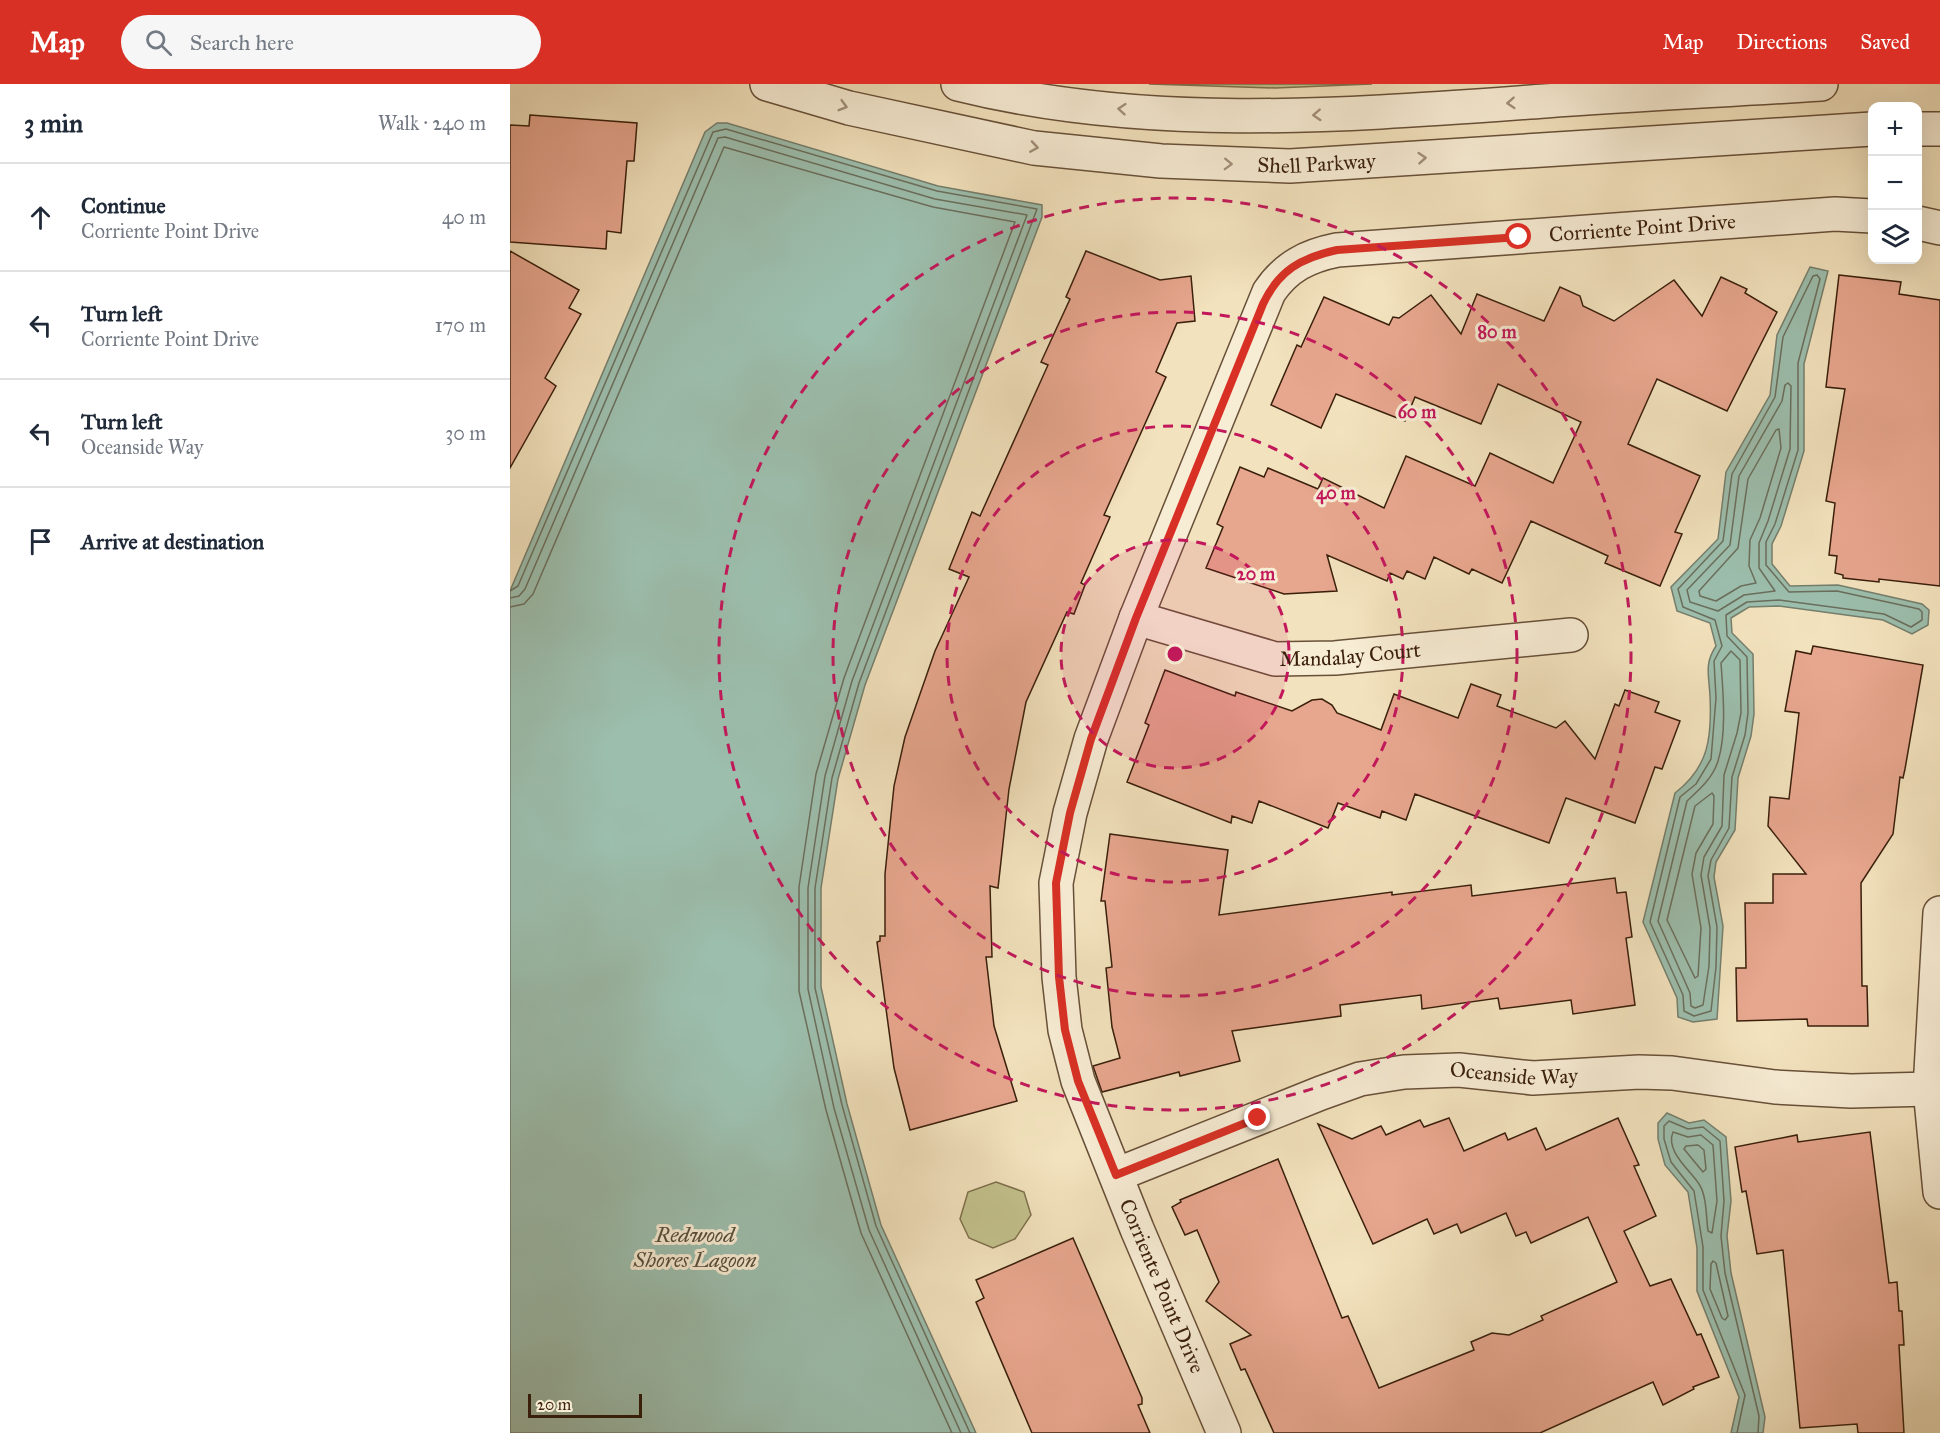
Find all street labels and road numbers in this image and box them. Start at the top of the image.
street label: Shell Parkway [1257,148,1378,179]
street label: Corriente Point Drive [1548,208,1737,248]
street label: Mandalay Court [1279,637,1422,672]
street label: Oceanside Way [1449,1057,1580,1091]
street label: Corriente Point Drive [1114,1195,1211,1377]

